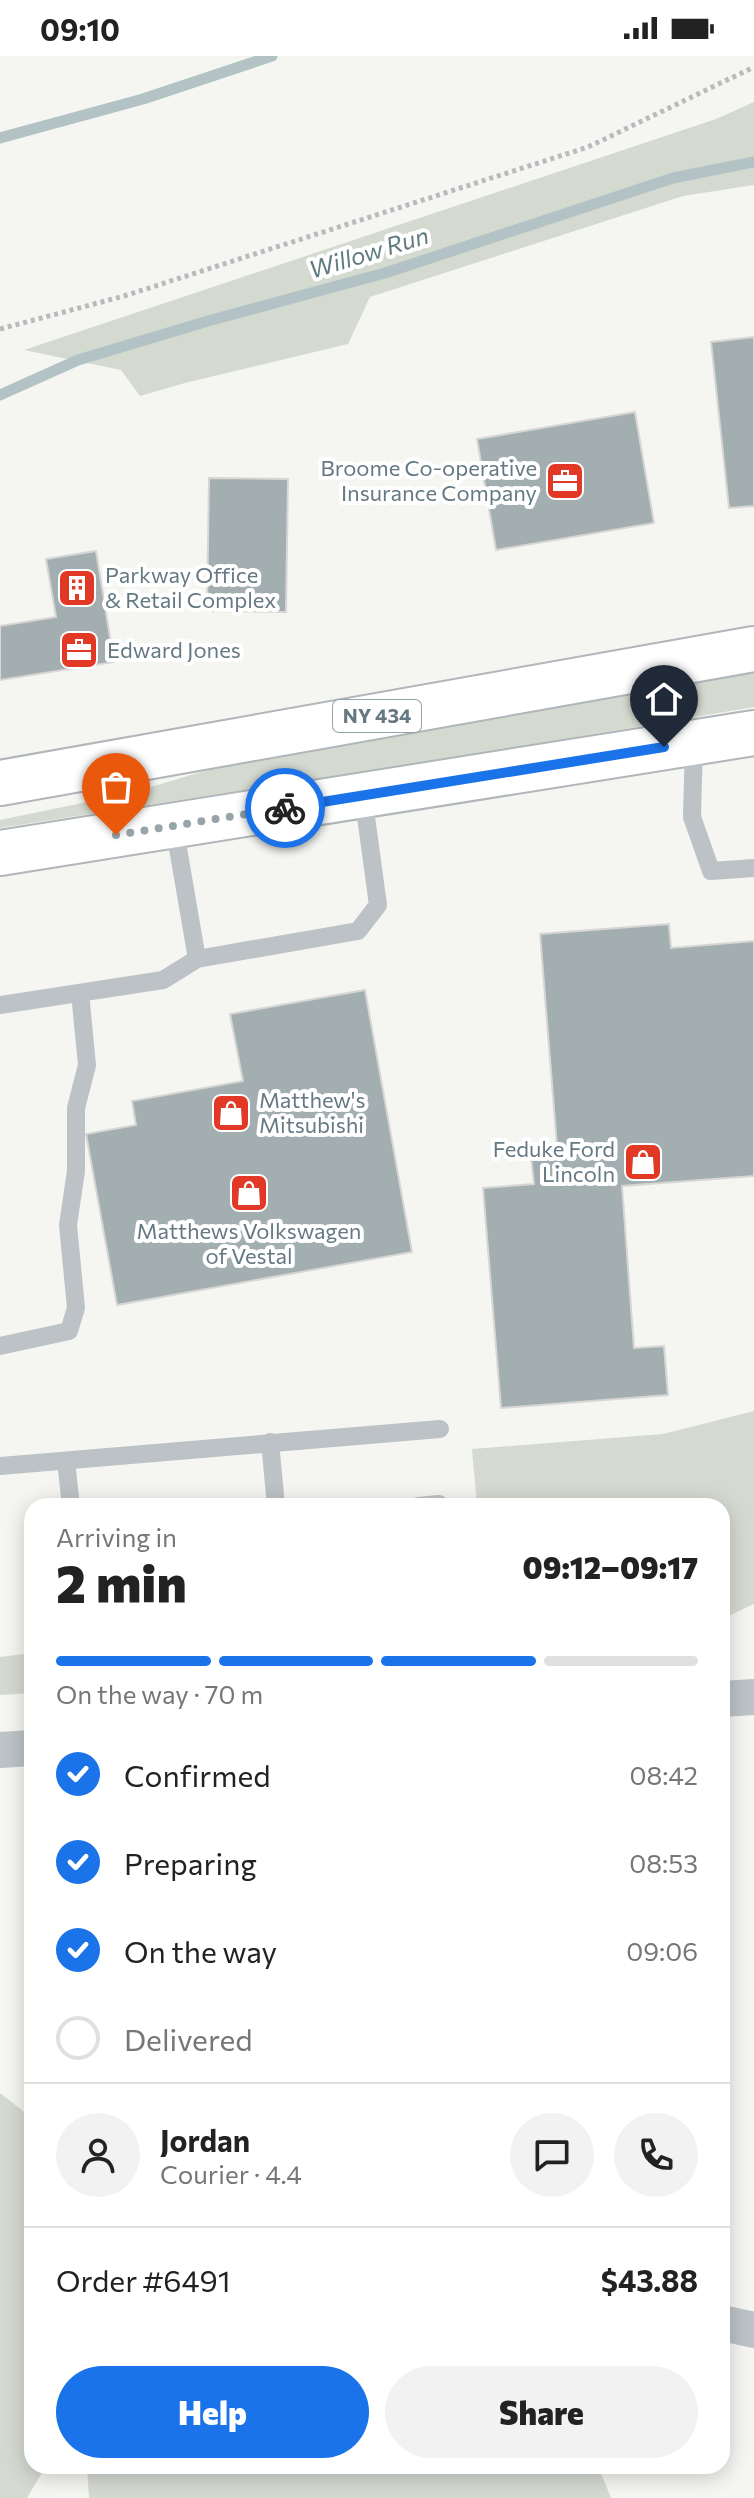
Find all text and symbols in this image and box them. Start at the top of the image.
text: 09:10 [40,10,120,47]
water label: Willow Run [305,220,432,283]
place label: Broome Co-operative Insurance Company [321,454,537,506]
office icon: Broome Co-operative Insurance Company [544,460,586,502]
place label: Parkway Office & Retail Complex [105,561,276,613]
building icon: Parkway Office & Retail Complex [56,567,98,609]
office icon: Edward Jones [58,629,100,671]
place label: Edward Jones [107,636,241,663]
pin [630,665,698,747]
icon: home [642,677,686,721]
road number: NY 434 [333,700,421,732]
pin [82,753,150,835]
icon: bag [94,765,138,809]
courier [245,768,325,848]
icon: bike [263,786,307,830]
place label: Matthew's Mitsubishi [259,1086,365,1138]
shop icon: Matthew's Mitsubishi [210,1092,252,1134]
place label: Feduke Ford Lincoln [493,1135,615,1187]
shop icon: Feduke Ford Lincoln [622,1141,664,1183]
shop icon: Matthews Volkswagen of Vestal [228,1172,270,1214]
place label: Matthews Volkswagen of Vestal [137,1217,361,1269]
text: Arriving in [56,1521,177,1552]
text: 09:12–09:17 [523,1548,698,1585]
text: 2 min [56,1550,187,1614]
text: On the way · 70 m [56,1678,263,1709]
icon: check [56,1752,100,1796]
text: Confirmed [124,1756,271,1793]
text: 08:42 [629,1759,698,1790]
icon: check [56,1840,100,1884]
text: Preparing [124,1844,257,1881]
text: 08:53 [629,1847,698,1878]
icon: check [56,1928,100,1972]
text: On the way [124,1932,277,1969]
text: 09:06 [626,1935,698,1966]
text: Delivered [124,2020,253,2057]
button: person [56,2113,140,2197]
button: chat [510,2113,594,2197]
button: phone [614,2113,698,2197]
text: Jordan [160,2121,250,2158]
text: Courier · 4.4 [160,2158,302,2189]
text: Order #6491 [56,2261,231,2298]
text: $43.88 [601,2261,698,2298]
button: Help [56,2366,369,2458]
button: Share [385,2366,698,2458]

